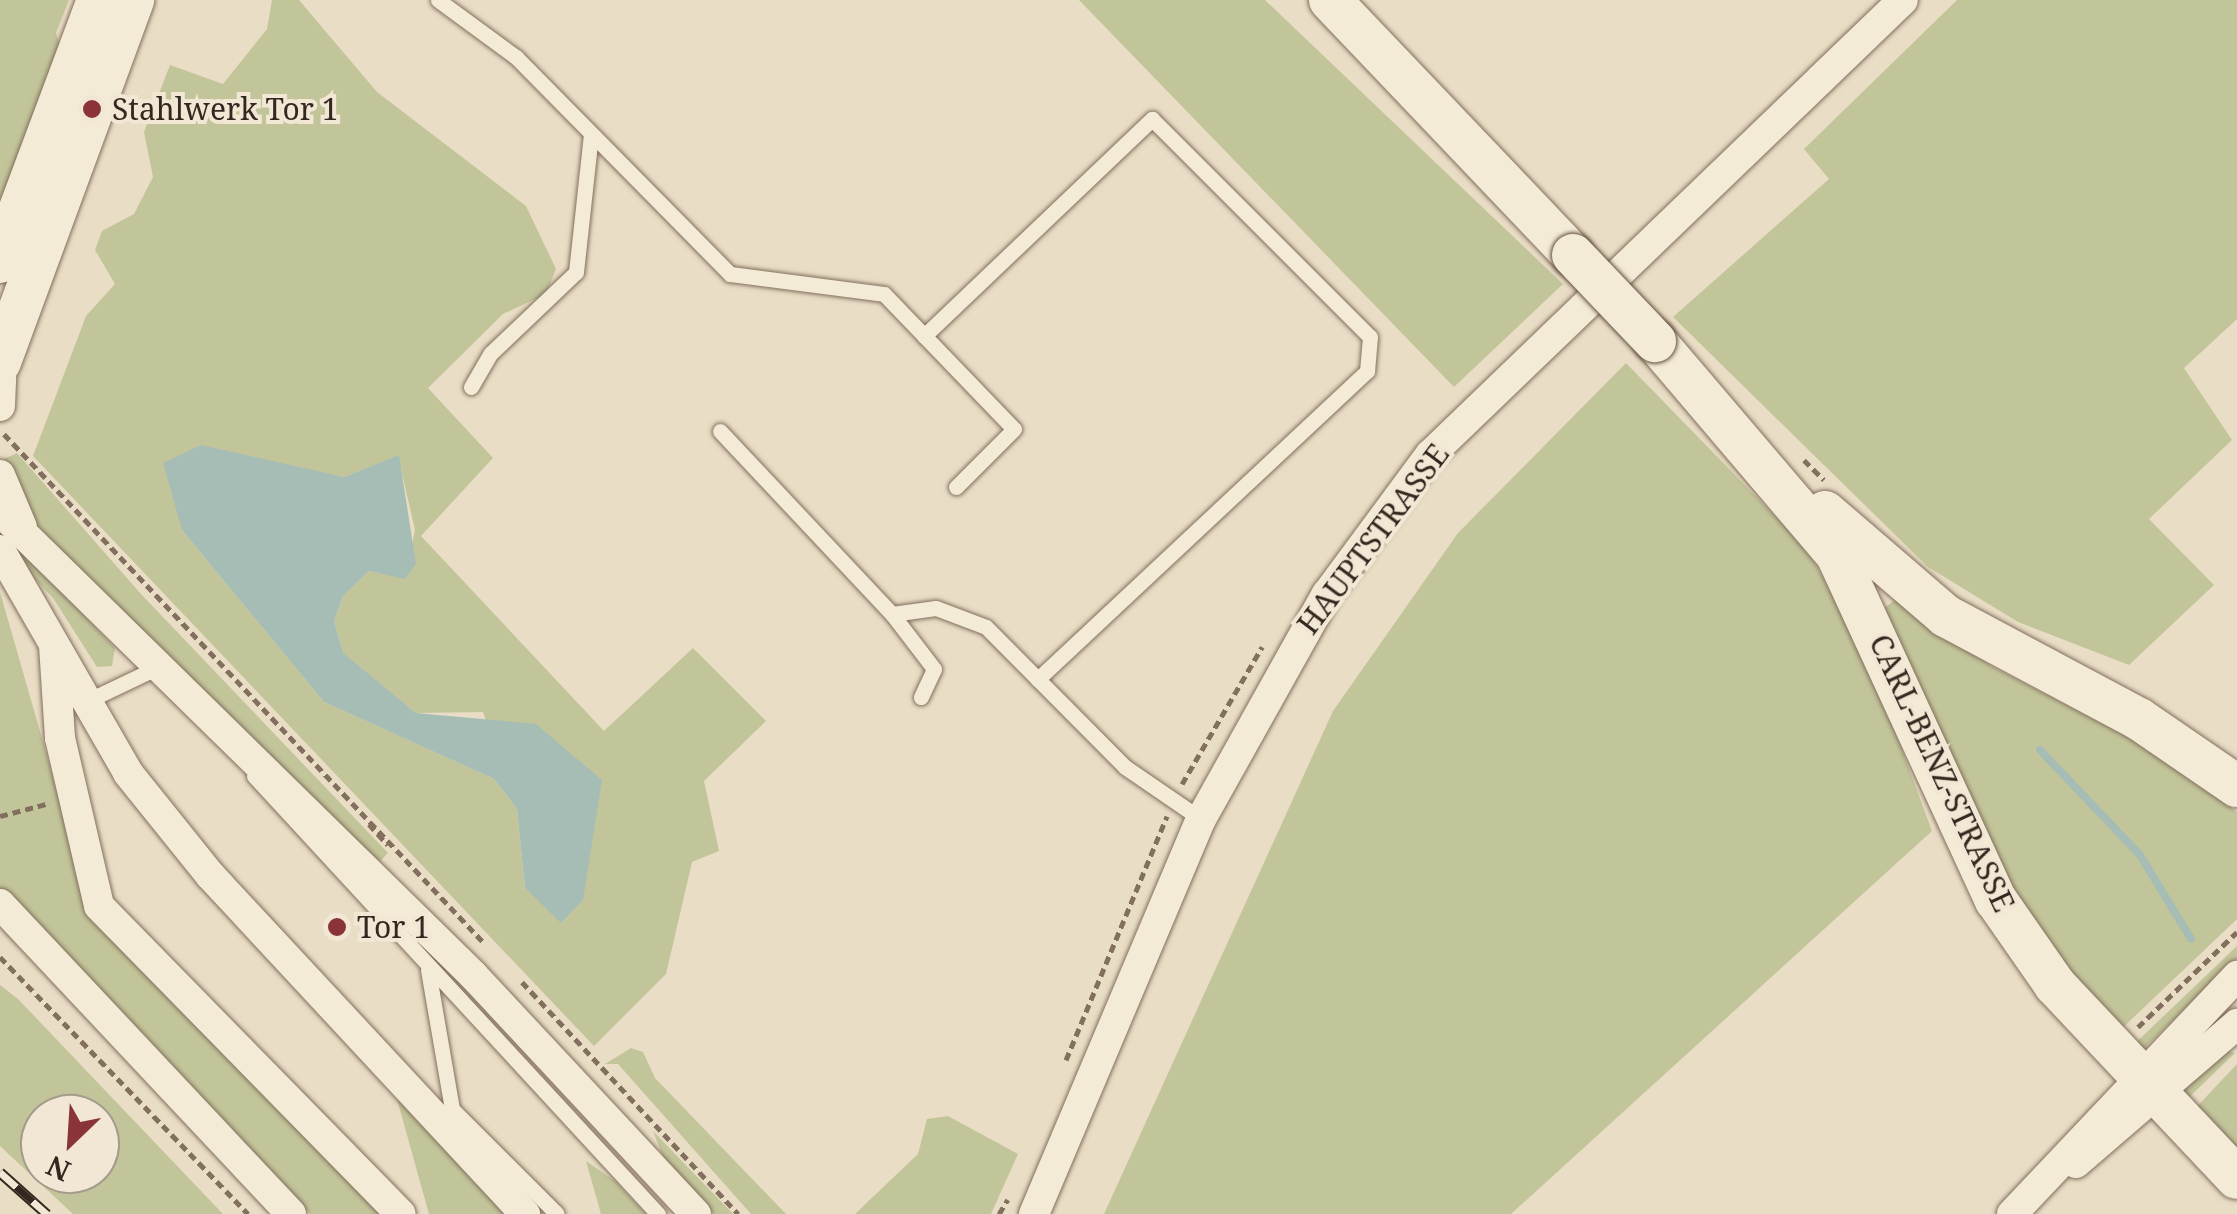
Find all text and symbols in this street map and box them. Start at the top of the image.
place label: Stahlwerk Tor 1 [112,91,338,127]
marker: Stahlwerk Tor 1 [81,98,103,120]
street label: HAUPTSTRASSE [1290,437,1456,641]
street label: CARL-BENZ-STRASSE [1862,629,2022,917]
place label: Tor 1 [357,909,430,945]
marker: Tor 1 [326,916,348,938]
north arrow [20,1094,120,1194]
text: N [40,1147,76,1191]

